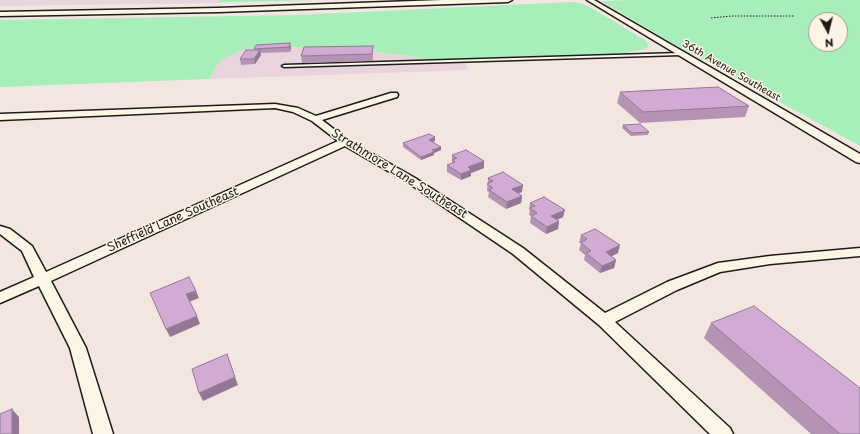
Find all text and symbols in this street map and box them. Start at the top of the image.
north arrow [808,12,848,52]
text: N [824,34,835,52]
street label: 36th Avenue Southeast [680,38,782,104]
street label: Strathmore Lane Southeast [328,126,470,222]
street label: Sheffield Lane Southeast [105,184,241,256]

